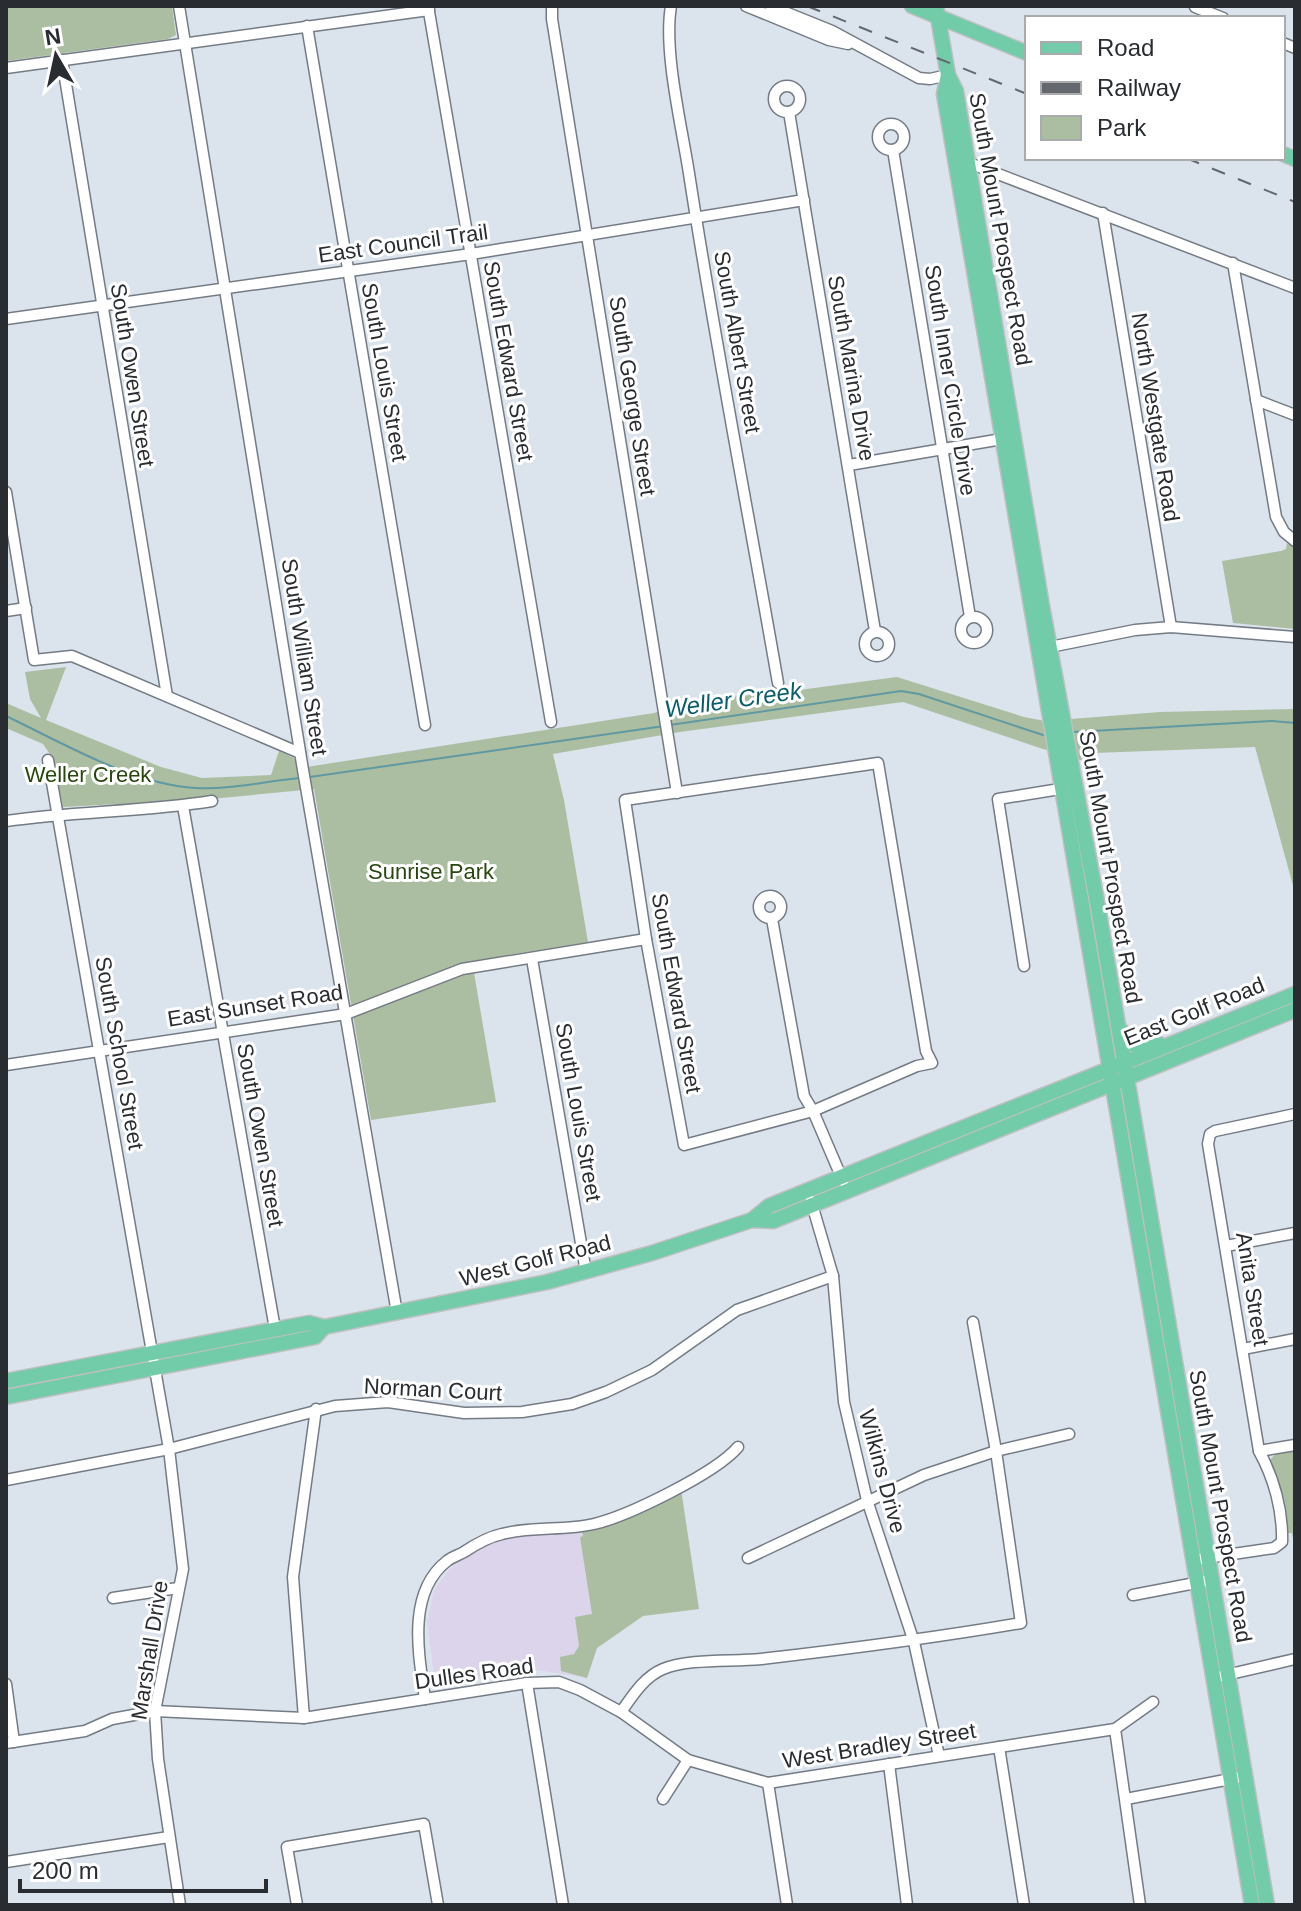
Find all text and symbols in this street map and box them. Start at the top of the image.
north arrow [16,16,96,96]
legend [1025,16,1285,160]
text: N [43,23,63,50]
text: Road [1097,34,1154,61]
text: Railway [1097,74,1181,101]
street label: South Mount Prospect Road [964,91,1037,367]
text: Park [1097,114,1147,141]
street label: East Council Trail [317,219,490,268]
street label: South Albert Street [709,249,766,435]
street label: South Edward Street [479,259,538,463]
street label: South Inner Circle Drive [920,263,981,497]
street label: South Marina Drive [823,273,880,463]
street label: South Owen Street [106,281,159,469]
street label: South Louis Street [356,281,413,463]
street label: South George Street [604,294,661,498]
street label: North Westgate Road [1127,311,1184,523]
street label: South William Street [277,557,332,757]
water label: Weller Creek [663,676,805,722]
street label: South Mount Prospect Road [1074,729,1147,1005]
park label: Weller Creek [25,762,152,787]
park label: Sunrise Park [368,859,495,884]
street label: South Edward Street [647,891,706,1095]
street label: South School Street [90,955,149,1152]
street label: East Golf Road [1120,972,1268,1051]
street label: East Sunset Road [166,979,345,1032]
street label: South Louis Street [550,1021,607,1203]
street label: South Owen Street [232,1041,289,1229]
street label: West Golf Road [457,1230,613,1291]
street label: Anita Street [1231,1230,1274,1348]
street label: South Mount Prospect Road [1184,1368,1257,1644]
street label: Norman Court [363,1373,503,1406]
street label: Wilkins Drive [854,1406,911,1536]
street label: Marshall Drive [126,1579,173,1721]
street label: Dulles Road [413,1653,535,1694]
street label: West Bradley Street [781,1718,977,1773]
scale bar [20,1843,266,1893]
text: 200 m [32,1857,99,1884]

